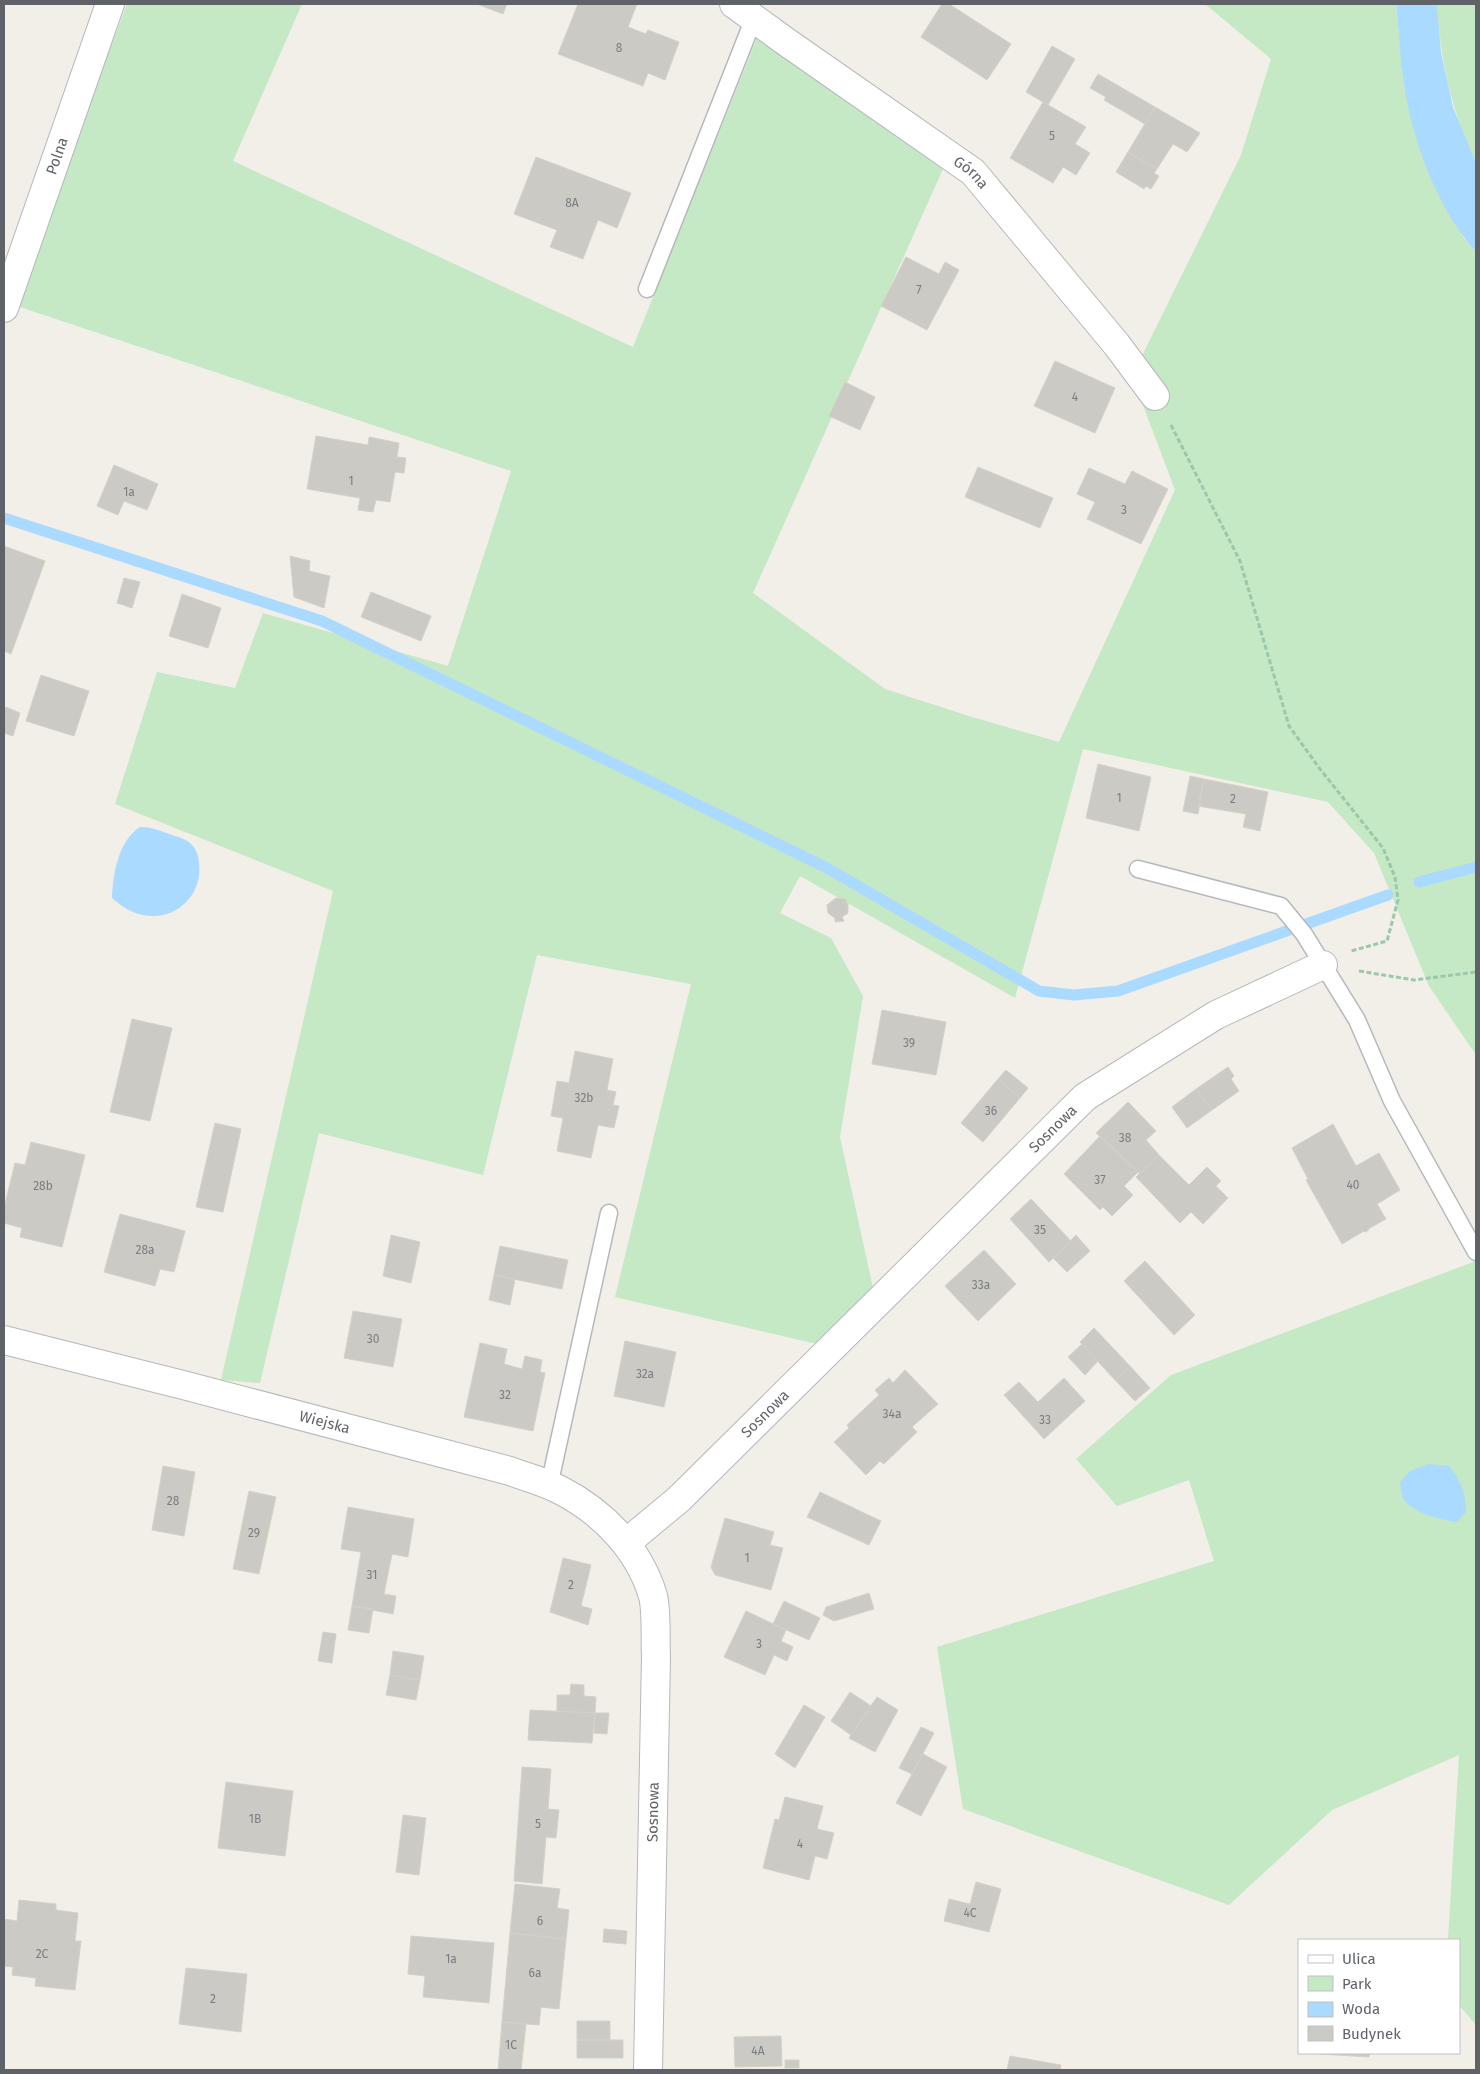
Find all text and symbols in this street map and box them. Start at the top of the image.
house number: 8 [616,41,623,55]
house number: 5 [1049,129,1055,143]
street label: Polna [42,135,72,177]
street label: Górna [950,152,992,193]
house number: 8A [565,196,579,210]
house number: 7 [916,283,922,297]
house number: 4 [1072,390,1079,404]
house number: 1 [348,474,354,488]
house number: 1a [123,485,135,499]
house number: 3 [1121,503,1127,517]
house number: 1 [1116,791,1122,805]
house number: 2 [1230,792,1236,806]
house number: 39 [903,1036,915,1050]
house number: 32b [575,1091,593,1105]
street label: Sosnowa [1025,1101,1081,1156]
house number: 36 [985,1104,997,1118]
house number: 38 [1119,1131,1132,1145]
house number: 37 [1094,1173,1106,1187]
house number: 40 [1346,1178,1360,1192]
house number: 28b [33,1179,53,1193]
house number: 35 [1034,1223,1046,1237]
house number: 28a [135,1243,155,1257]
house number: 33a [972,1278,990,1292]
house number: 30 [367,1332,380,1346]
house number: 32a [636,1367,654,1381]
street label: Sosnowa [737,1386,793,1441]
house number: 32 [499,1388,511,1402]
street label: Wiejska [297,1407,352,1437]
house number: 34a [883,1407,901,1421]
house number: 33 [1039,1413,1051,1427]
house number: 28 [167,1494,180,1508]
house number: 29 [248,1526,260,1540]
house number: 1 [744,1551,750,1565]
house number: 31 [367,1568,377,1582]
house number: 2 [568,1578,574,1592]
house number: 3 [756,1637,762,1651]
street label: Sosnowa [643,1782,663,1842]
house number: 1B [249,1812,261,1826]
house number: 5 [535,1817,541,1831]
house number: 4 [797,1837,804,1851]
house number: 4C [963,1906,977,1920]
house number: 6 [537,1914,543,1928]
legend [1298,1939,1460,2054]
house number: 2C [36,1947,49,1961]
text: Ulica [1342,1950,1376,1968]
house number: 1a [445,1952,457,1966]
house number: 6a [529,1966,541,1980]
text: Park [1342,1975,1372,1993]
house number: 2 [210,1992,216,2006]
text: Woda [1342,2000,1380,2018]
text: Budynek [1342,2025,1401,2043]
house number: 1C [505,2038,517,2052]
house number: 4A [751,2044,765,2058]

